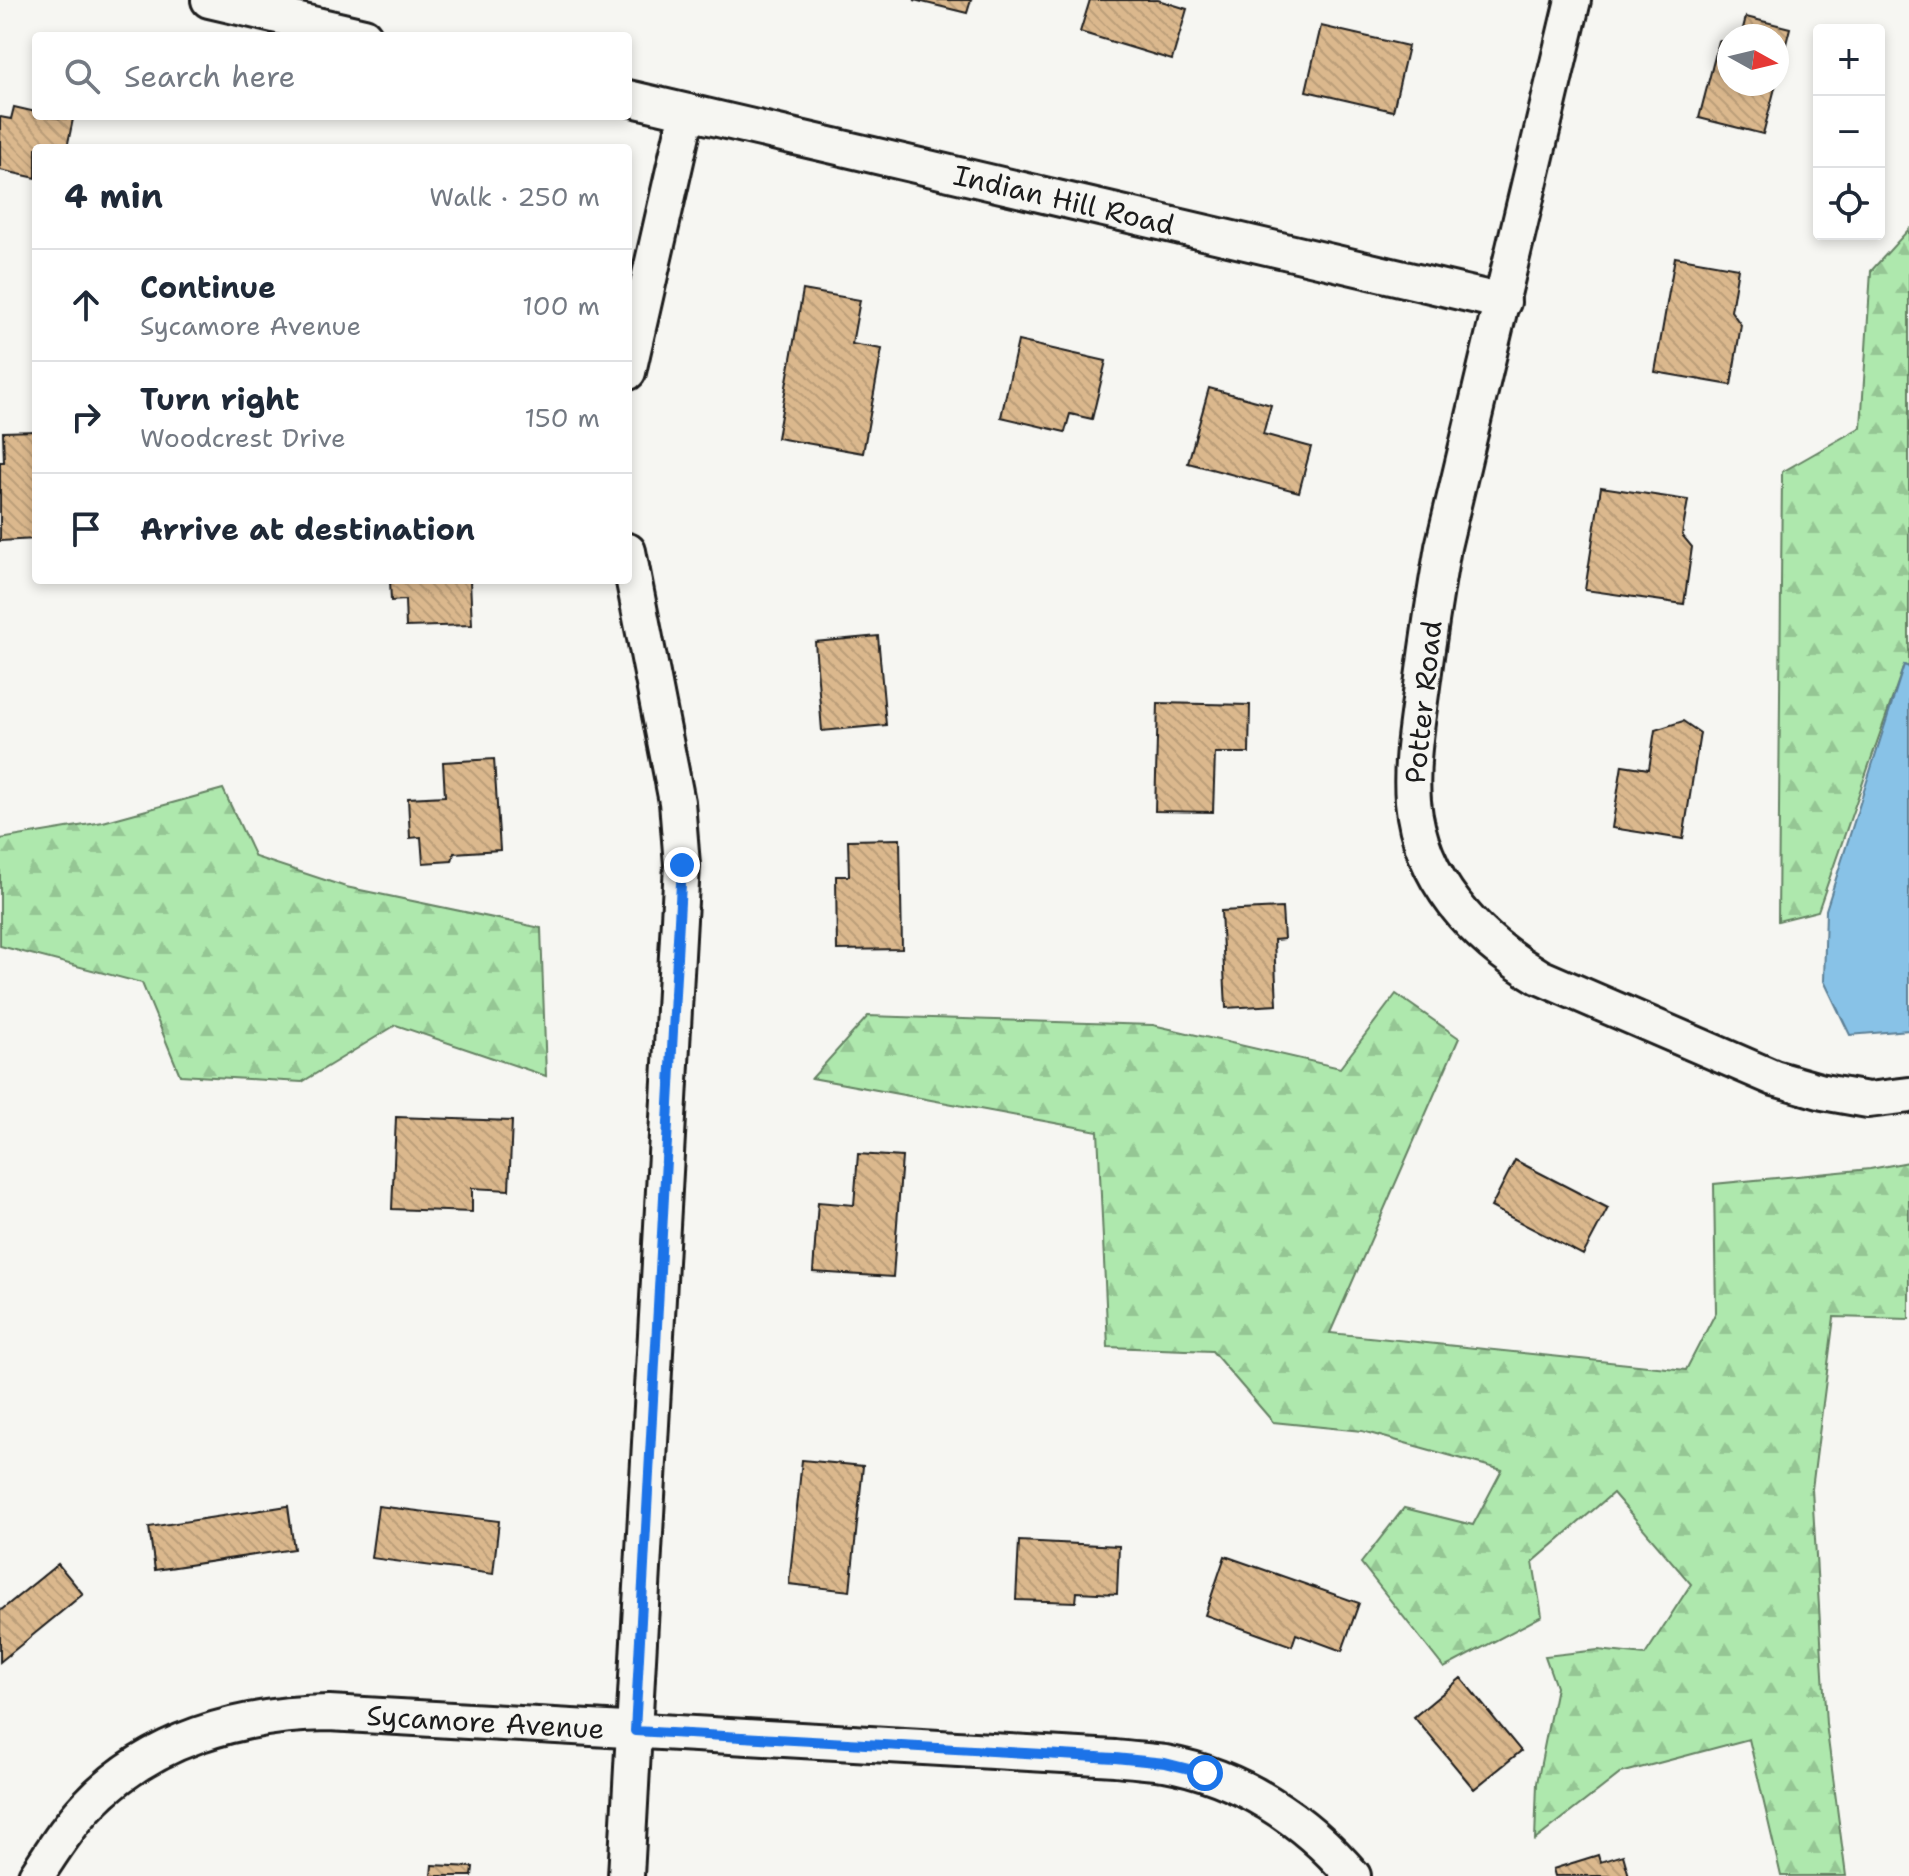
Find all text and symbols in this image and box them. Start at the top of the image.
north arrow [1717,24,1789,96]
map controls [1813,24,1885,240]
button: + [1813,24,1885,96]
search box [32,32,632,120]
icon: search [60,54,104,98]
text: Search here [124,56,295,97]
button: − [1813,96,1885,168]
street label: Indian Hill Road [950,156,1179,244]
button: locate [1813,168,1885,240]
text: 4 min [64,173,163,219]
text: Walk · 250 m [429,179,600,214]
text: Continue [140,267,276,308]
icon: ahead [64,283,108,327]
text: 100 m [522,288,600,323]
text: Sycamore Avenue [140,308,361,343]
text: Turn right [140,379,299,420]
icon: right [64,395,108,439]
text: 150 m [524,400,600,435]
text: Woodcrest Drive [140,420,346,455]
icon: arrive [64,507,108,551]
text: Arrive at destination [140,509,475,550]
street label: Potter Road [1396,619,1450,785]
route end [664,847,700,883]
street label: Sycamore Avenue [365,1696,606,1748]
route start [1187,1755,1223,1791]

